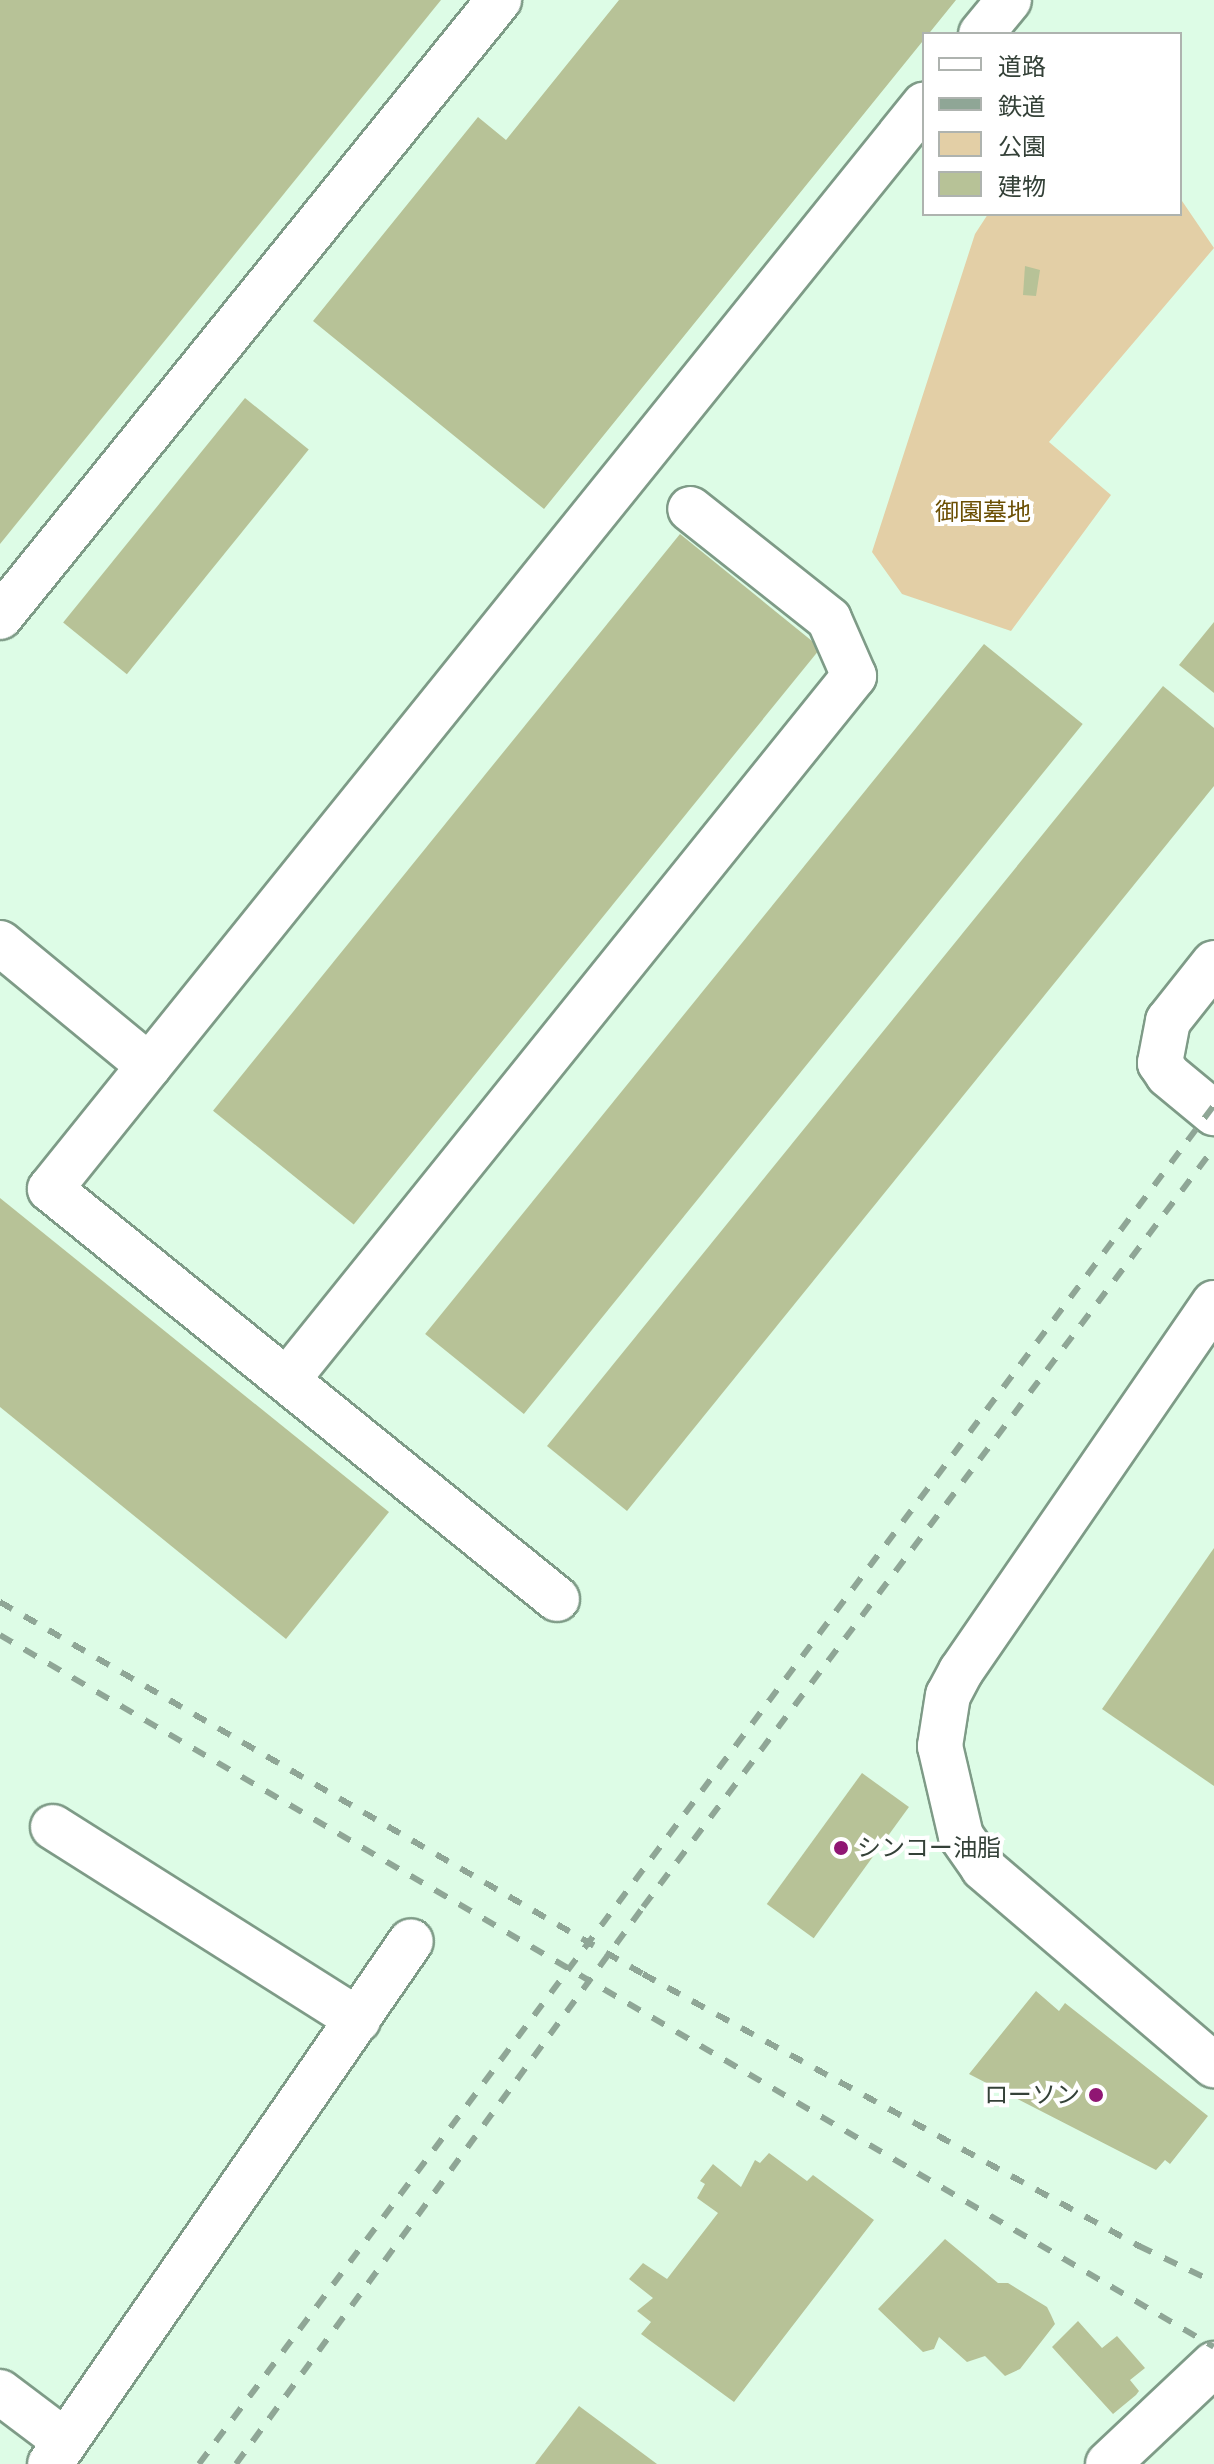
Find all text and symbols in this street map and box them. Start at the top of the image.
legend [922,32,1182,216]
text: 道路 [998,52,1046,81]
text: 鉄道 [998,92,1046,121]
text: 公園 [998,132,1046,161]
text: 建物 [998,172,1046,201]
park label: 御園墓地 [935,498,1031,526]
place label: シンコー油脂 [857,1834,1001,1862]
marker: シンコー油脂 [832,1839,850,1857]
place label: ローソン [984,2081,1080,2109]
marker: ローソン [1087,2086,1105,2104]

